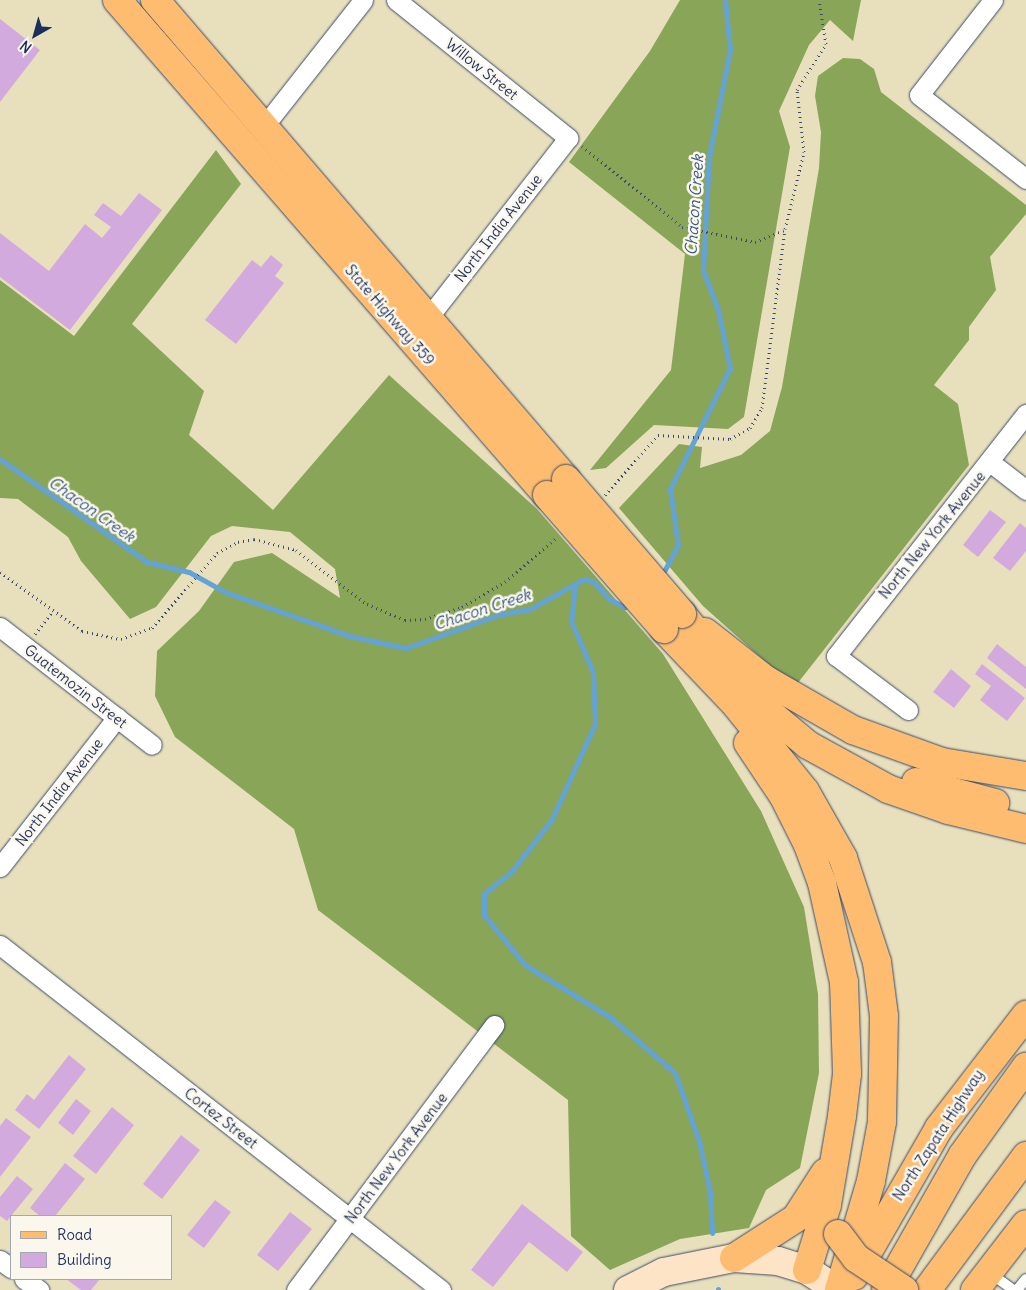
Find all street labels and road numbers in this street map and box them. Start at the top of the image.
street label: Willow Street [442,34,522,104]
street label: North India Avenue [450,171,546,285]
street label: State Highway 359 [341,261,439,369]
street label: North New York Avenue [875,468,989,602]
street label: Guatemozin Street [21,640,131,732]
street label: North India Avenue [11,735,107,849]
street label: North Zapata Highway [889,1066,987,1204]
street label: Cortez Street [181,1084,261,1152]
street label: North New York Avenue [341,1089,451,1227]

